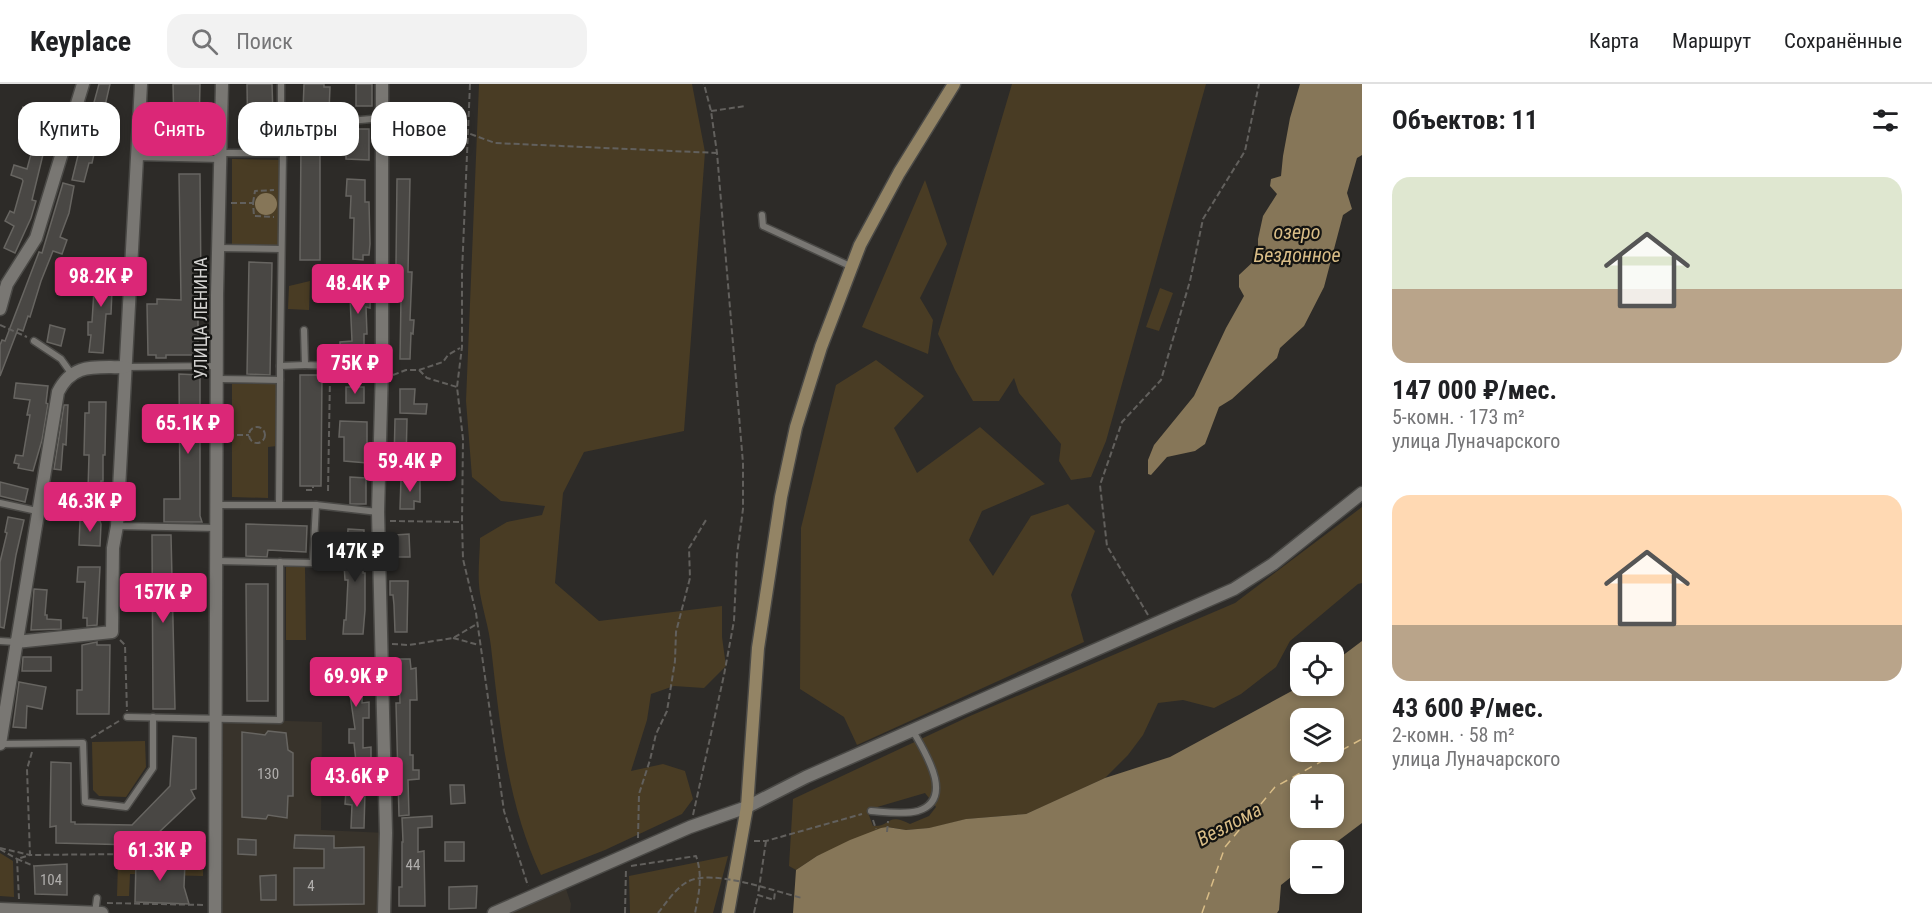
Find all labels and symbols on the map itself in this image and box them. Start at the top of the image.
water label: озеро Бездонное [1253,220,1341,267]
street label: УЛИЦА ЛЕНИНА [190,256,211,379]
pin: 98.2K ₽ [46,257,156,308]
pin: 48.4K ₽ [303,264,413,315]
pin: 75K ₽ [313,344,397,395]
pin: 65.1K ₽ [133,404,243,455]
pin: 59.4K ₽ [355,442,465,493]
pin: 46.3K ₽ [35,482,145,533]
pin: 147K ₽ [306,532,404,583]
pin: 157K ₽ [114,573,212,624]
pin: 69.9K ₽ [301,657,411,708]
pin: 43.6K ₽ [302,757,412,808]
house number: 130 [257,765,279,783]
water label: Везлома [1193,797,1265,851]
pin: 61.3K ₽ [105,831,215,882]
house number: 44 [406,856,420,874]
house number: 104 [40,871,62,889]
house number: 4 [307,877,315,895]

